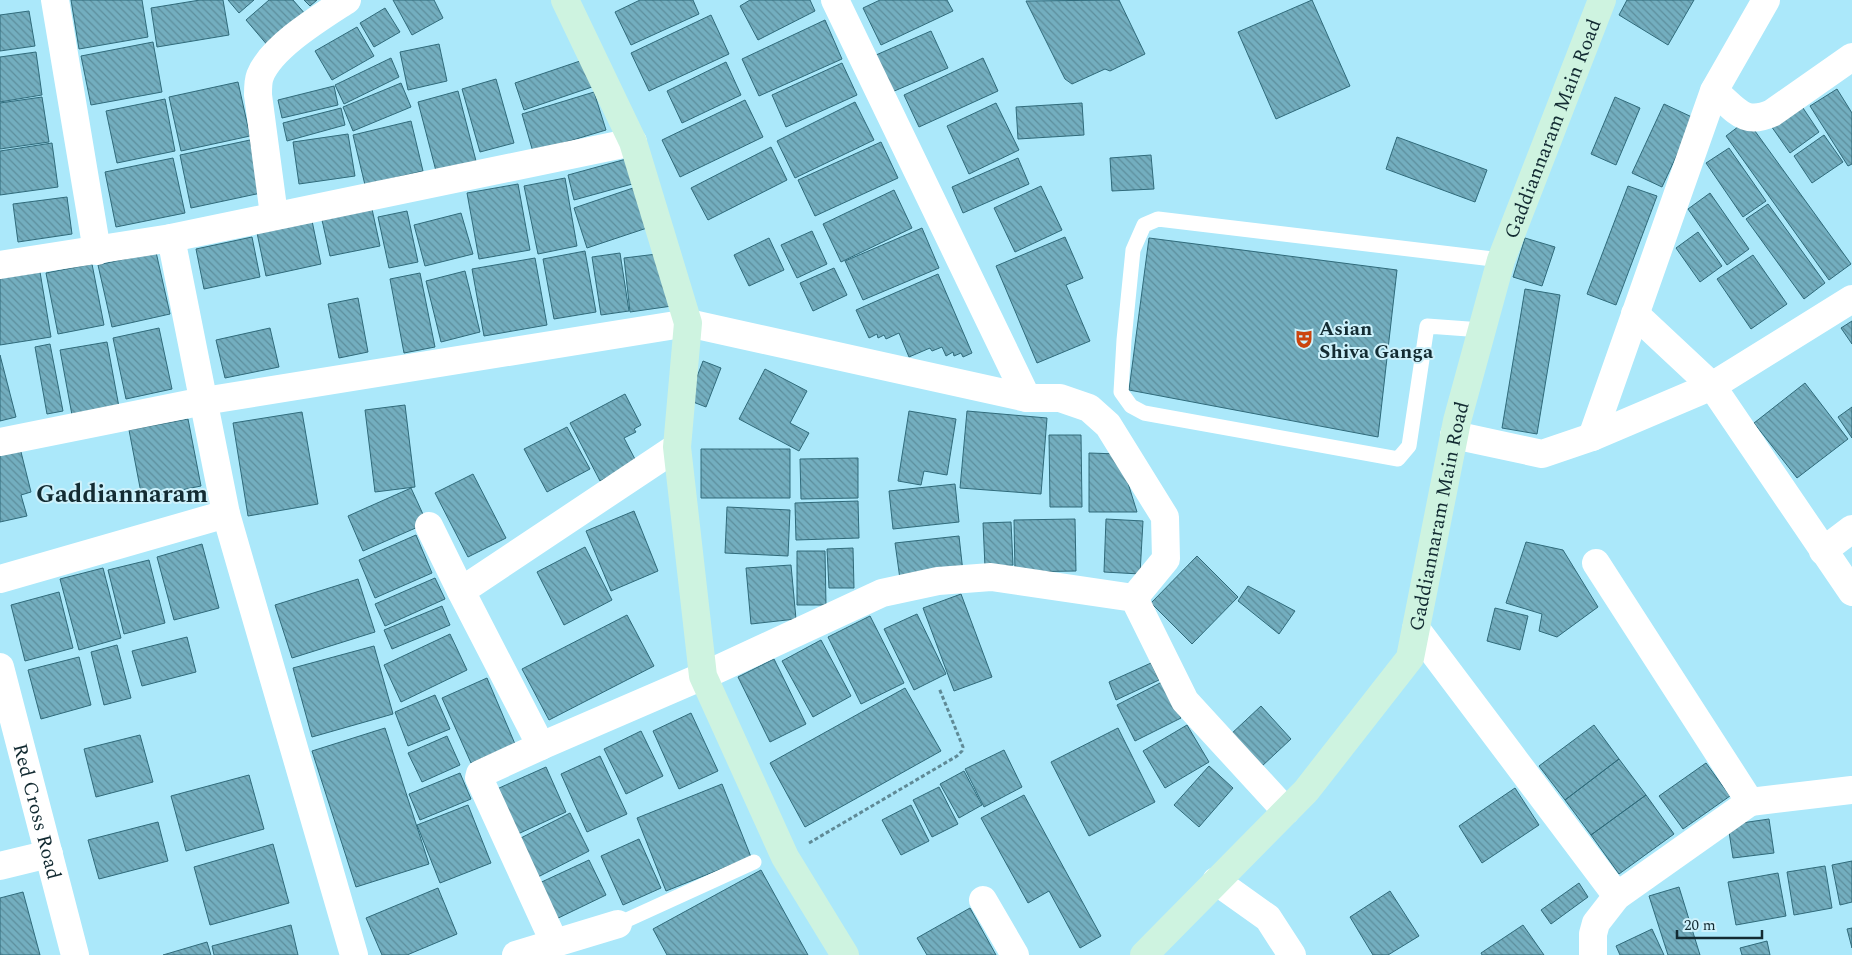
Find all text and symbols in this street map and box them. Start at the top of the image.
street label: Gaddiannaram Main Road [1497,14,1609,243]
place label: Asian Shiva Ganga [1319,314,1434,367]
theatre icon: Asian Shiva Ganga [1293,328,1315,350]
street label: Gaddiannaram Main Road [1402,398,1478,634]
district label: Gaddiannaram [36,476,208,514]
street label: Red Cross Road [4,740,69,883]
scale bar [1677,908,1762,940]
text: 20 m [1684,914,1716,937]

